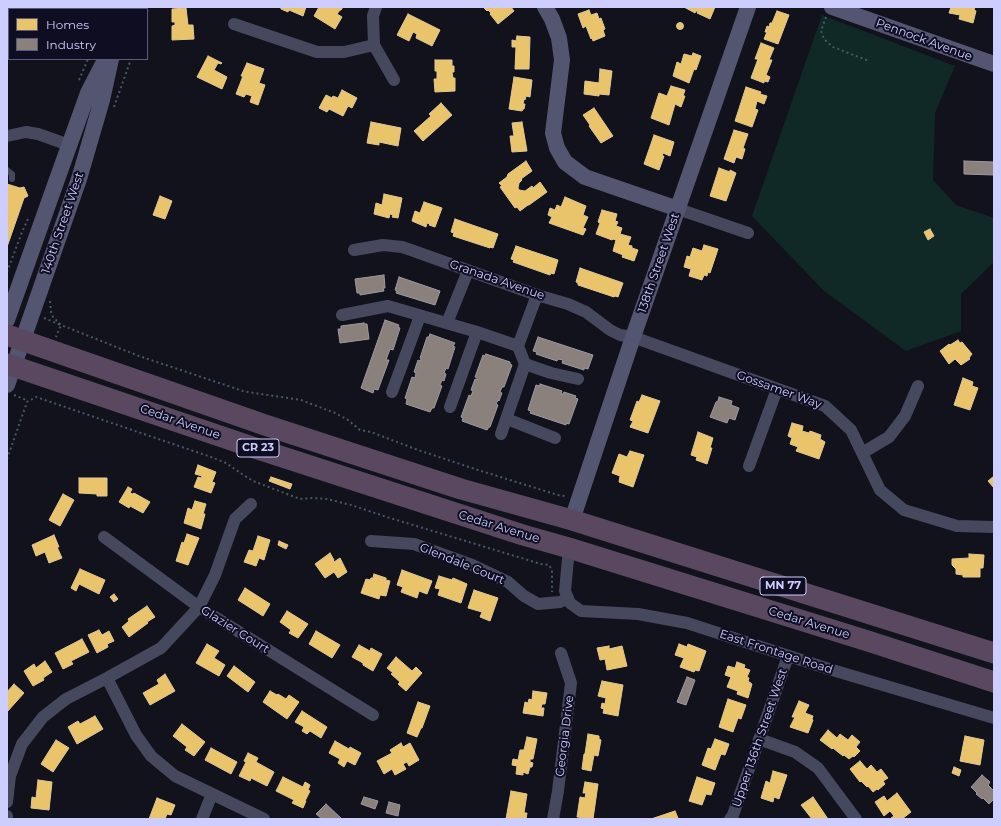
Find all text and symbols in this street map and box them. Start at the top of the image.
legend [8,8,148,60]
street label: Pennock Avenue [874,16,974,64]
text: Homes [46,17,89,32]
text: Industry [46,37,96,52]
street label: 140th Street West [39,170,87,276]
street label: 138th Street West [635,211,683,315]
street label: Granada Avenue [448,257,546,303]
street label: Gossamer Way [734,368,824,412]
street label: Cedar Avenue [138,402,222,442]
road number: CR 23 [237,439,279,457]
street label: Cedar Avenue [457,508,541,546]
street label: Glendale Court [417,540,507,588]
road number: MN 77 [760,577,806,595]
street label: Glazier Court [198,603,272,657]
street label: Cedar Avenue [767,604,851,642]
street label: East Frontage Road [717,627,835,677]
street label: Upper 136th Street West [729,667,791,809]
street label: Georgia Drive [553,695,577,777]

